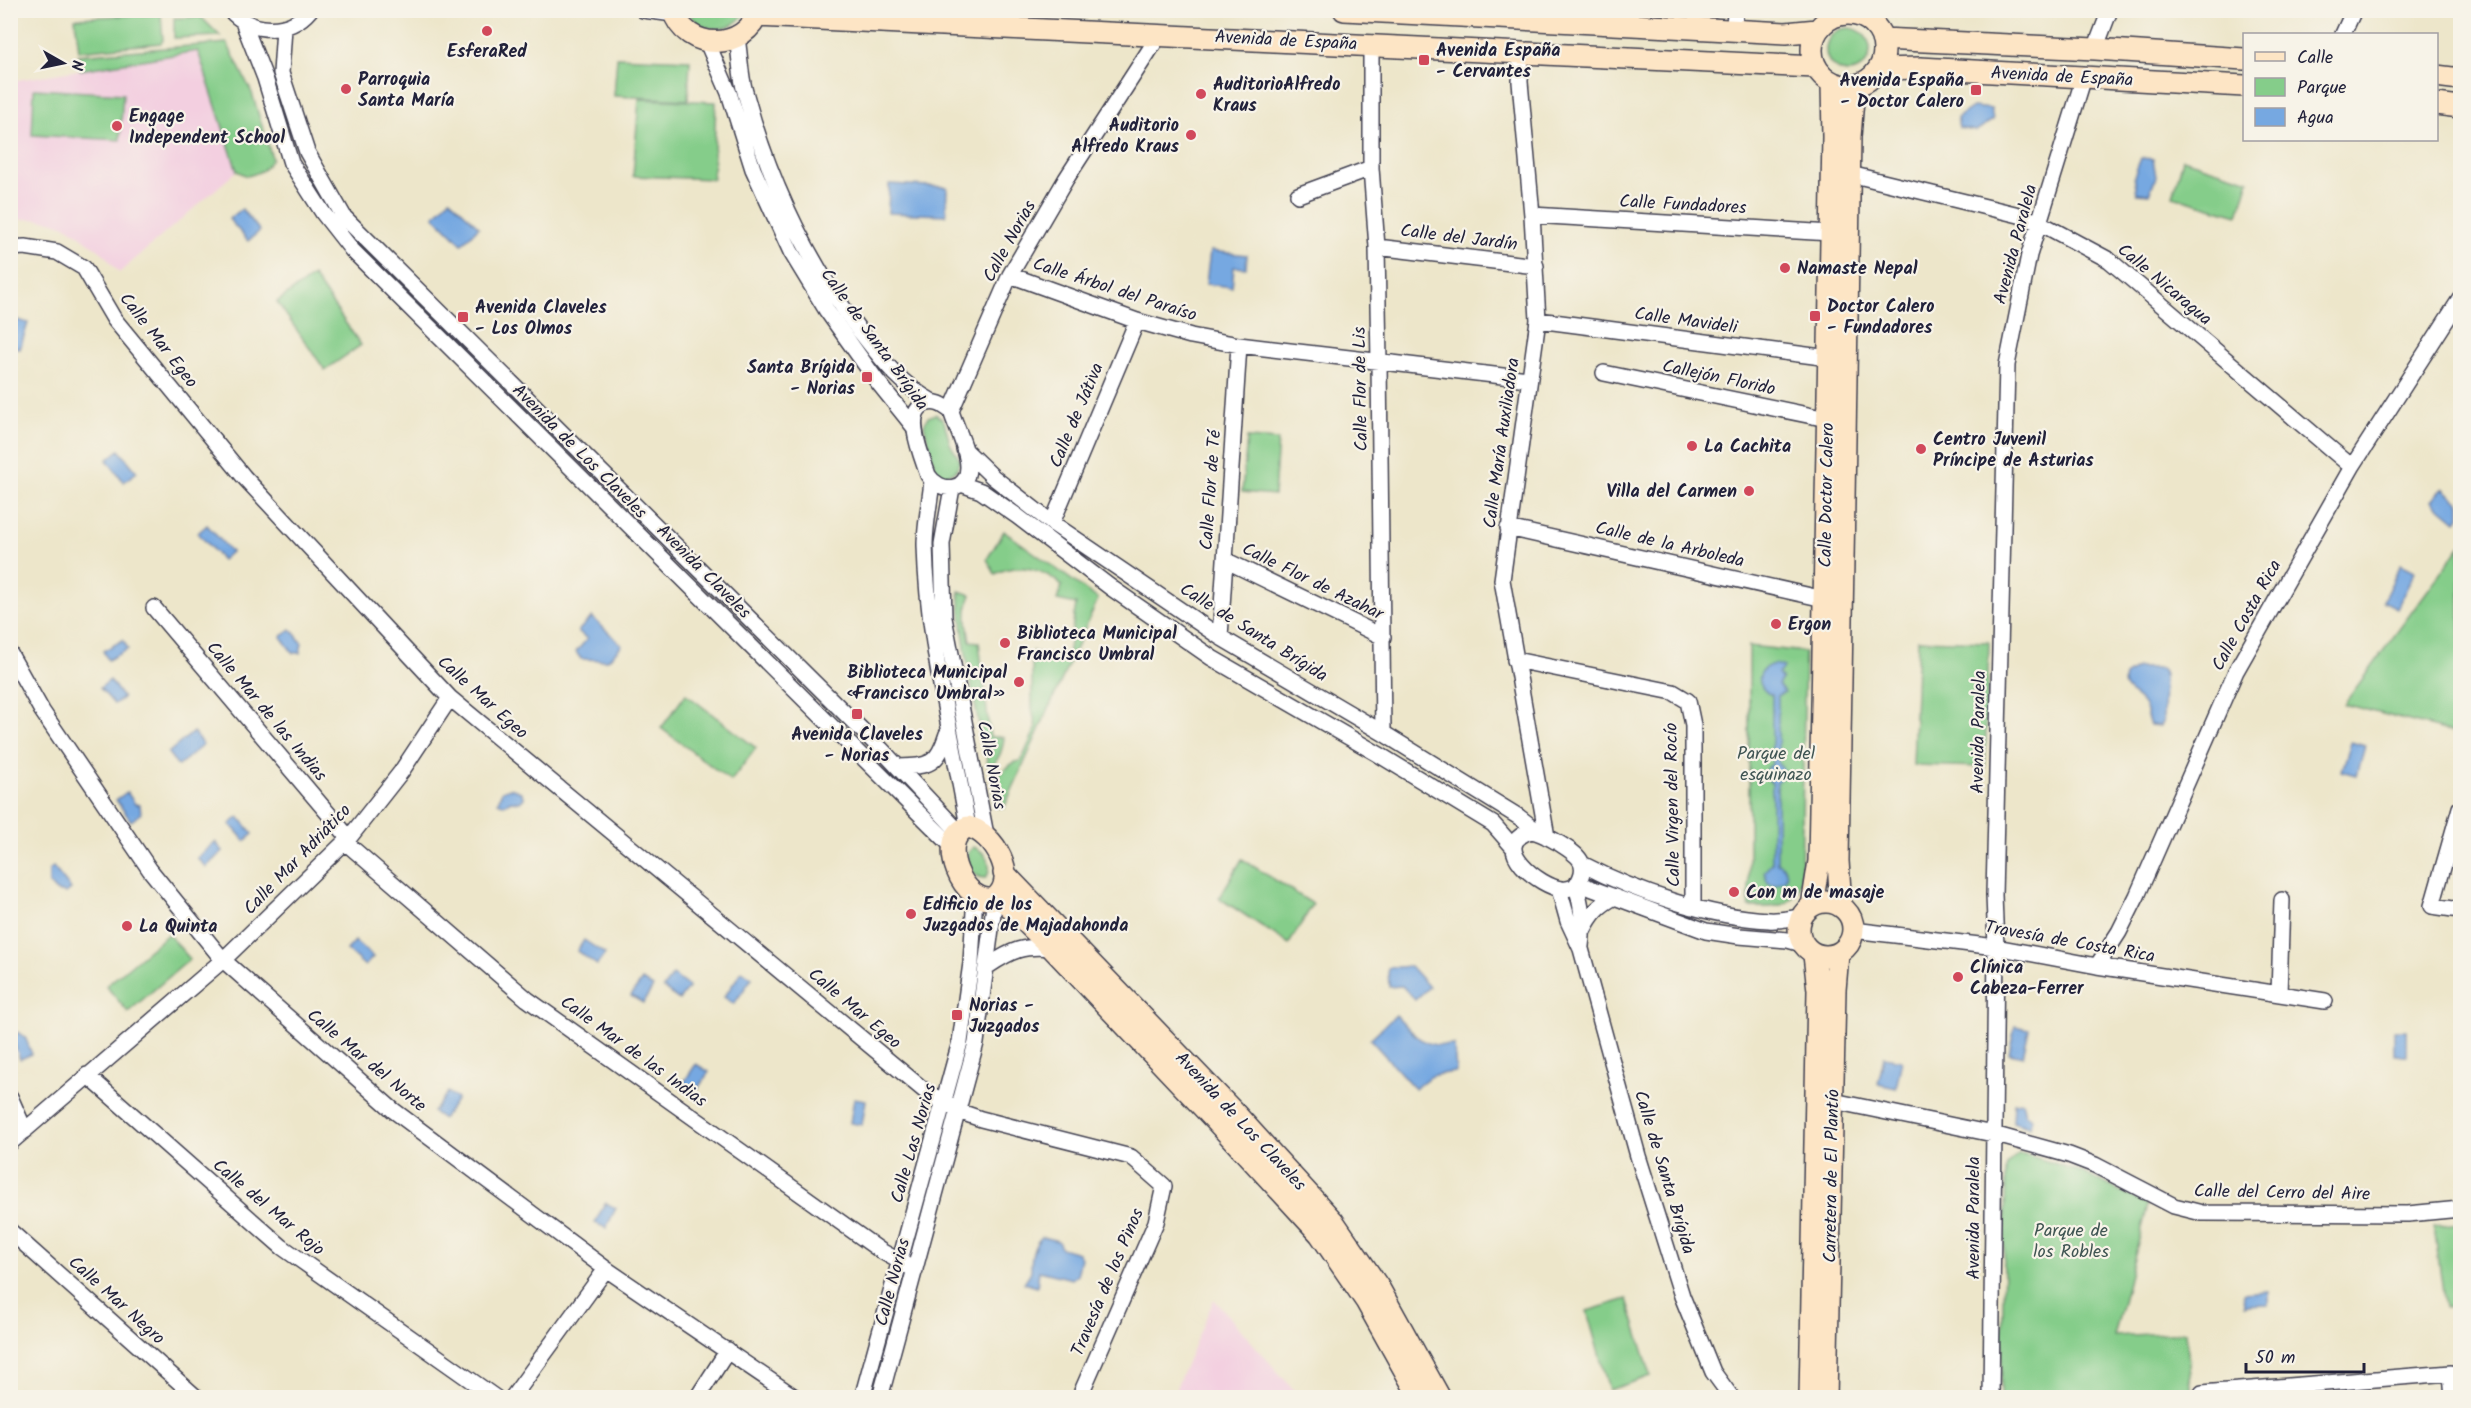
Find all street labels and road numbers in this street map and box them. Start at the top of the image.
street label: Avenida de España [1214,23,1358,60]
street label: Avenida de España [1990,59,2134,96]
street label: Avenida Paralela [1987,181,2046,308]
street label: Calle Fundadores [1619,188,1748,223]
street label: Calle Norias [976,195,1045,288]
street label: Calle del Jardín [1399,217,1519,260]
street label: Calle Nicaragua [2110,237,2218,334]
street label: Calle Árbol del Paraíso [1029,250,1200,331]
street label: Calle de Santa Brígida [812,263,935,417]
street label: Calle Mar Egeo [111,287,204,395]
street label: Calle Mavideli [1632,300,1740,343]
street label: Calle Flor de Lis [1346,326,1377,452]
street label: Callejón Florido [1659,352,1778,405]
street label: Calle María Auxiliadora [1476,356,1529,530]
street label: Calle de Játiva [1042,358,1113,473]
street label: Avenida de Los Claveles [504,378,654,527]
street label: Calle Doctor Calero [1812,422,1843,568]
street label: Calle Flor de Té [1193,428,1230,551]
street label: Calle de la Arboleda [1592,514,1747,577]
street label: Avenida Claveles [649,518,758,627]
street label: Calle Flor de Azahar [1237,536,1389,630]
street label: Calle Costa Rica [2205,555,2290,677]
street label: Calle de Santa Brígida [1173,576,1333,691]
street label: Calle Mar de las Indias [198,635,334,789]
street label: Calle Mar Egeo [430,649,534,747]
street label: Avenida Paralela [1964,670,1995,794]
street label: Calle Norias [968,718,1013,813]
street label: Calle Virgen del Rocío [1658,722,1689,887]
street label: Calle Mar Adriático [237,798,359,922]
street label: Travesía de Costa Rica [1982,913,2157,972]
street label: Calle Mar Egeo [801,961,907,1057]
street label: Calle Mar de las Indias [553,989,713,1116]
street label: Calle Mar del Norte [300,1002,433,1120]
street label: Avenida de Los Claveles [1167,1046,1313,1199]
street label: Calle Las Norias [884,1080,945,1207]
street label: Calle de Santa Brígida [1625,1087,1702,1258]
street label: Carretera de El Plantío [1816,1089,1849,1263]
street label: Calle del Mar Rojo [205,1152,331,1264]
street label: Avenida Paralela [1960,1156,1989,1280]
street label: Calle del Cerro del Aire [2194,1177,2370,1210]
street label: Travesía de los Pinos [1064,1204,1153,1361]
street label: Calle Norias [868,1235,919,1330]
street label: Calle Mar Negro [61,1249,171,1353]

